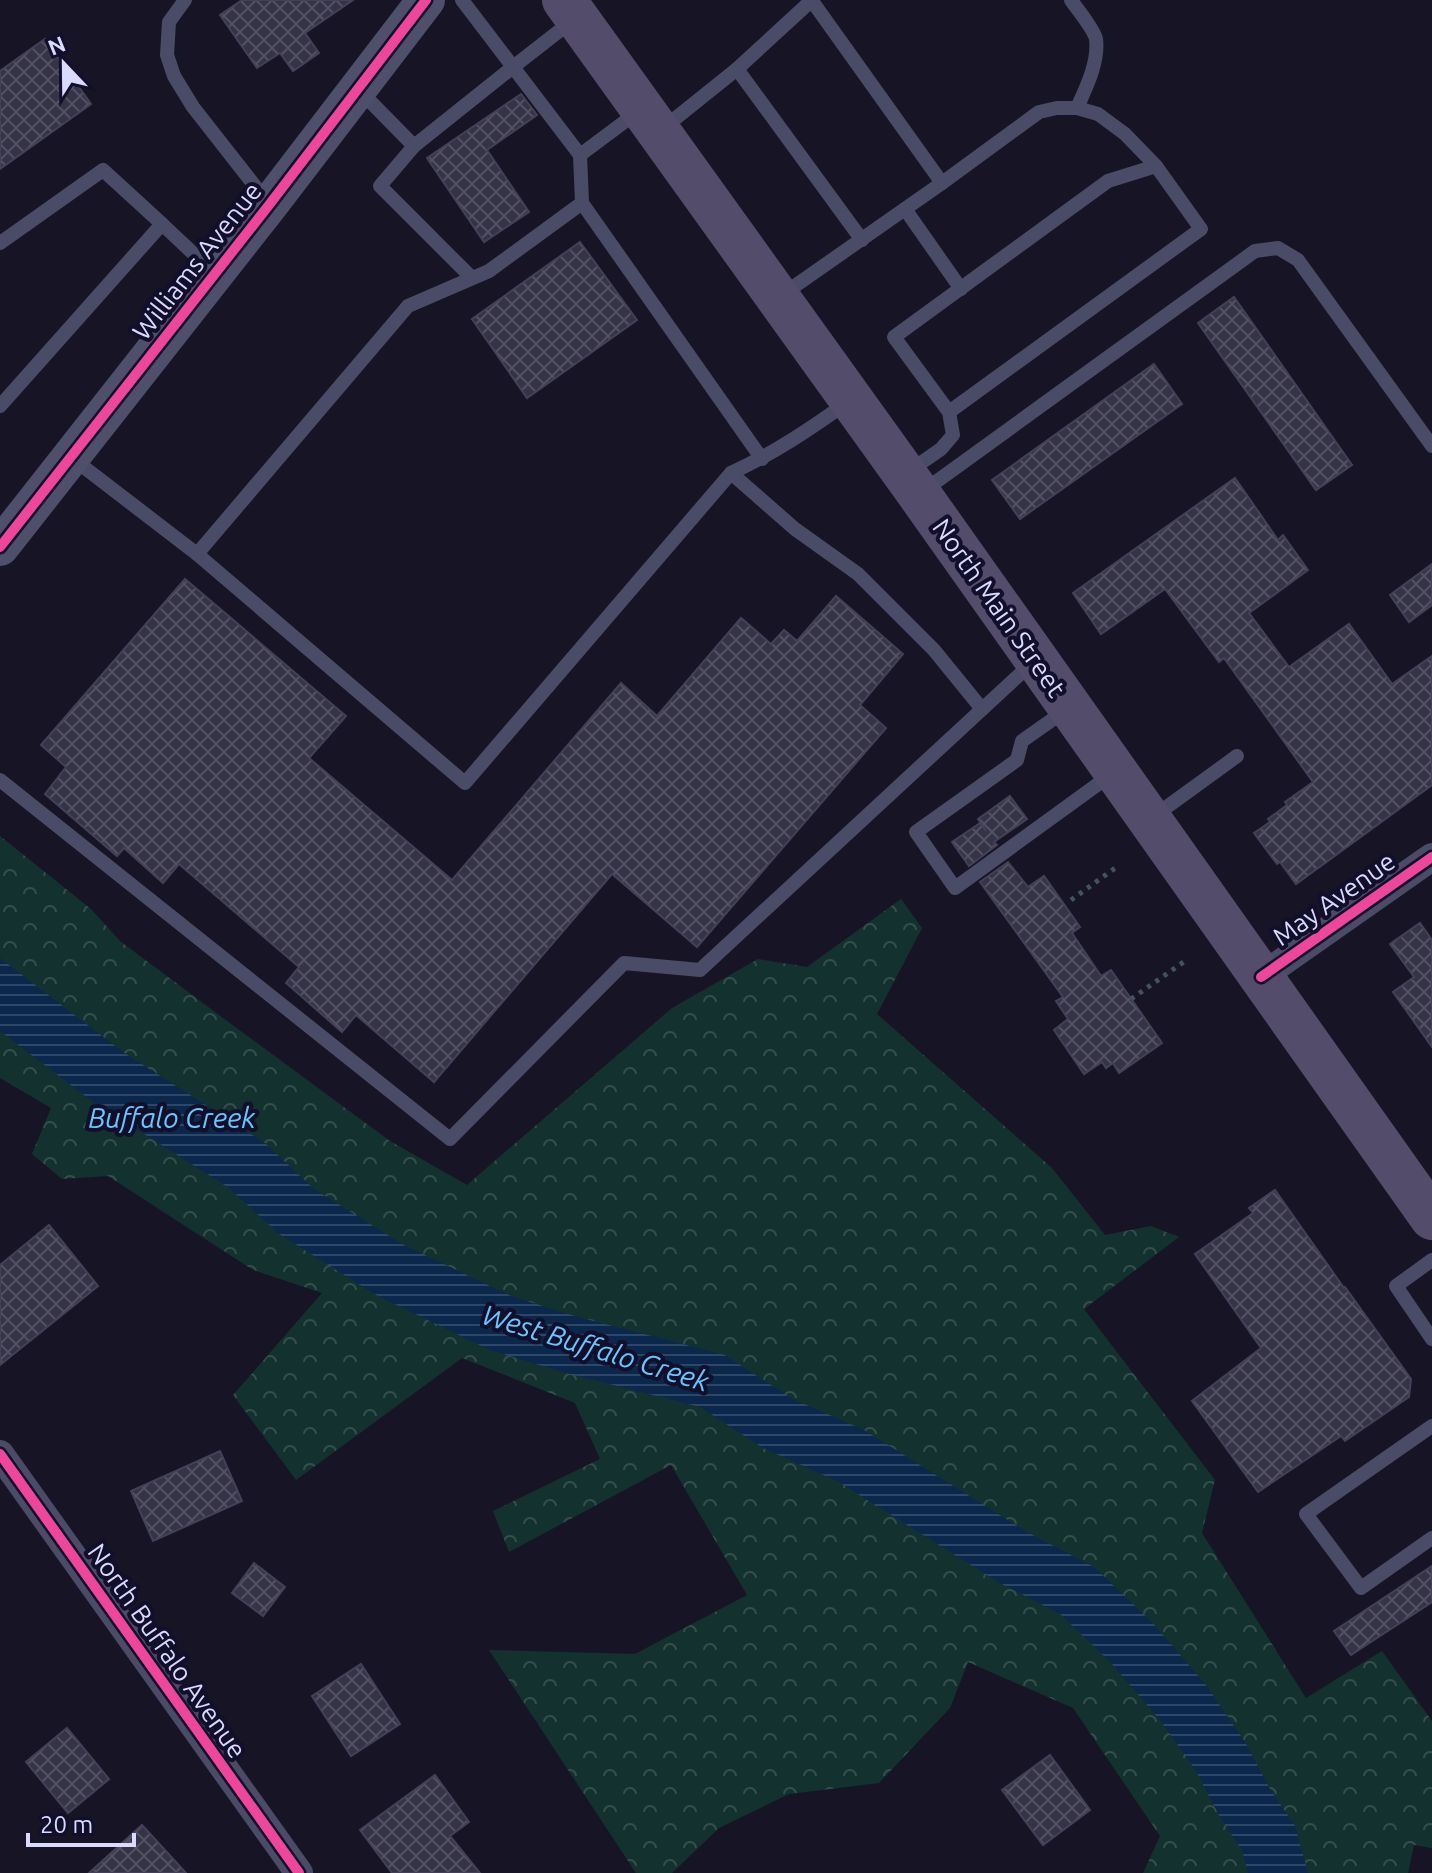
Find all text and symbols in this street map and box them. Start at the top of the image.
north arrow [24,24,104,104]
text: N [44,30,69,60]
street label: Williams Avenue [126,176,267,345]
street label: North Main Street [927,513,1072,702]
street label: May Avenue [1267,846,1400,951]
water label: Buffalo Creek [88,1102,256,1134]
water label: West Buffalo Creek [479,1298,714,1398]
street label: North Buffalo Avenue [82,1538,252,1763]
scale bar [28,1797,134,1847]
text: 20 m [40,1811,93,1838]

